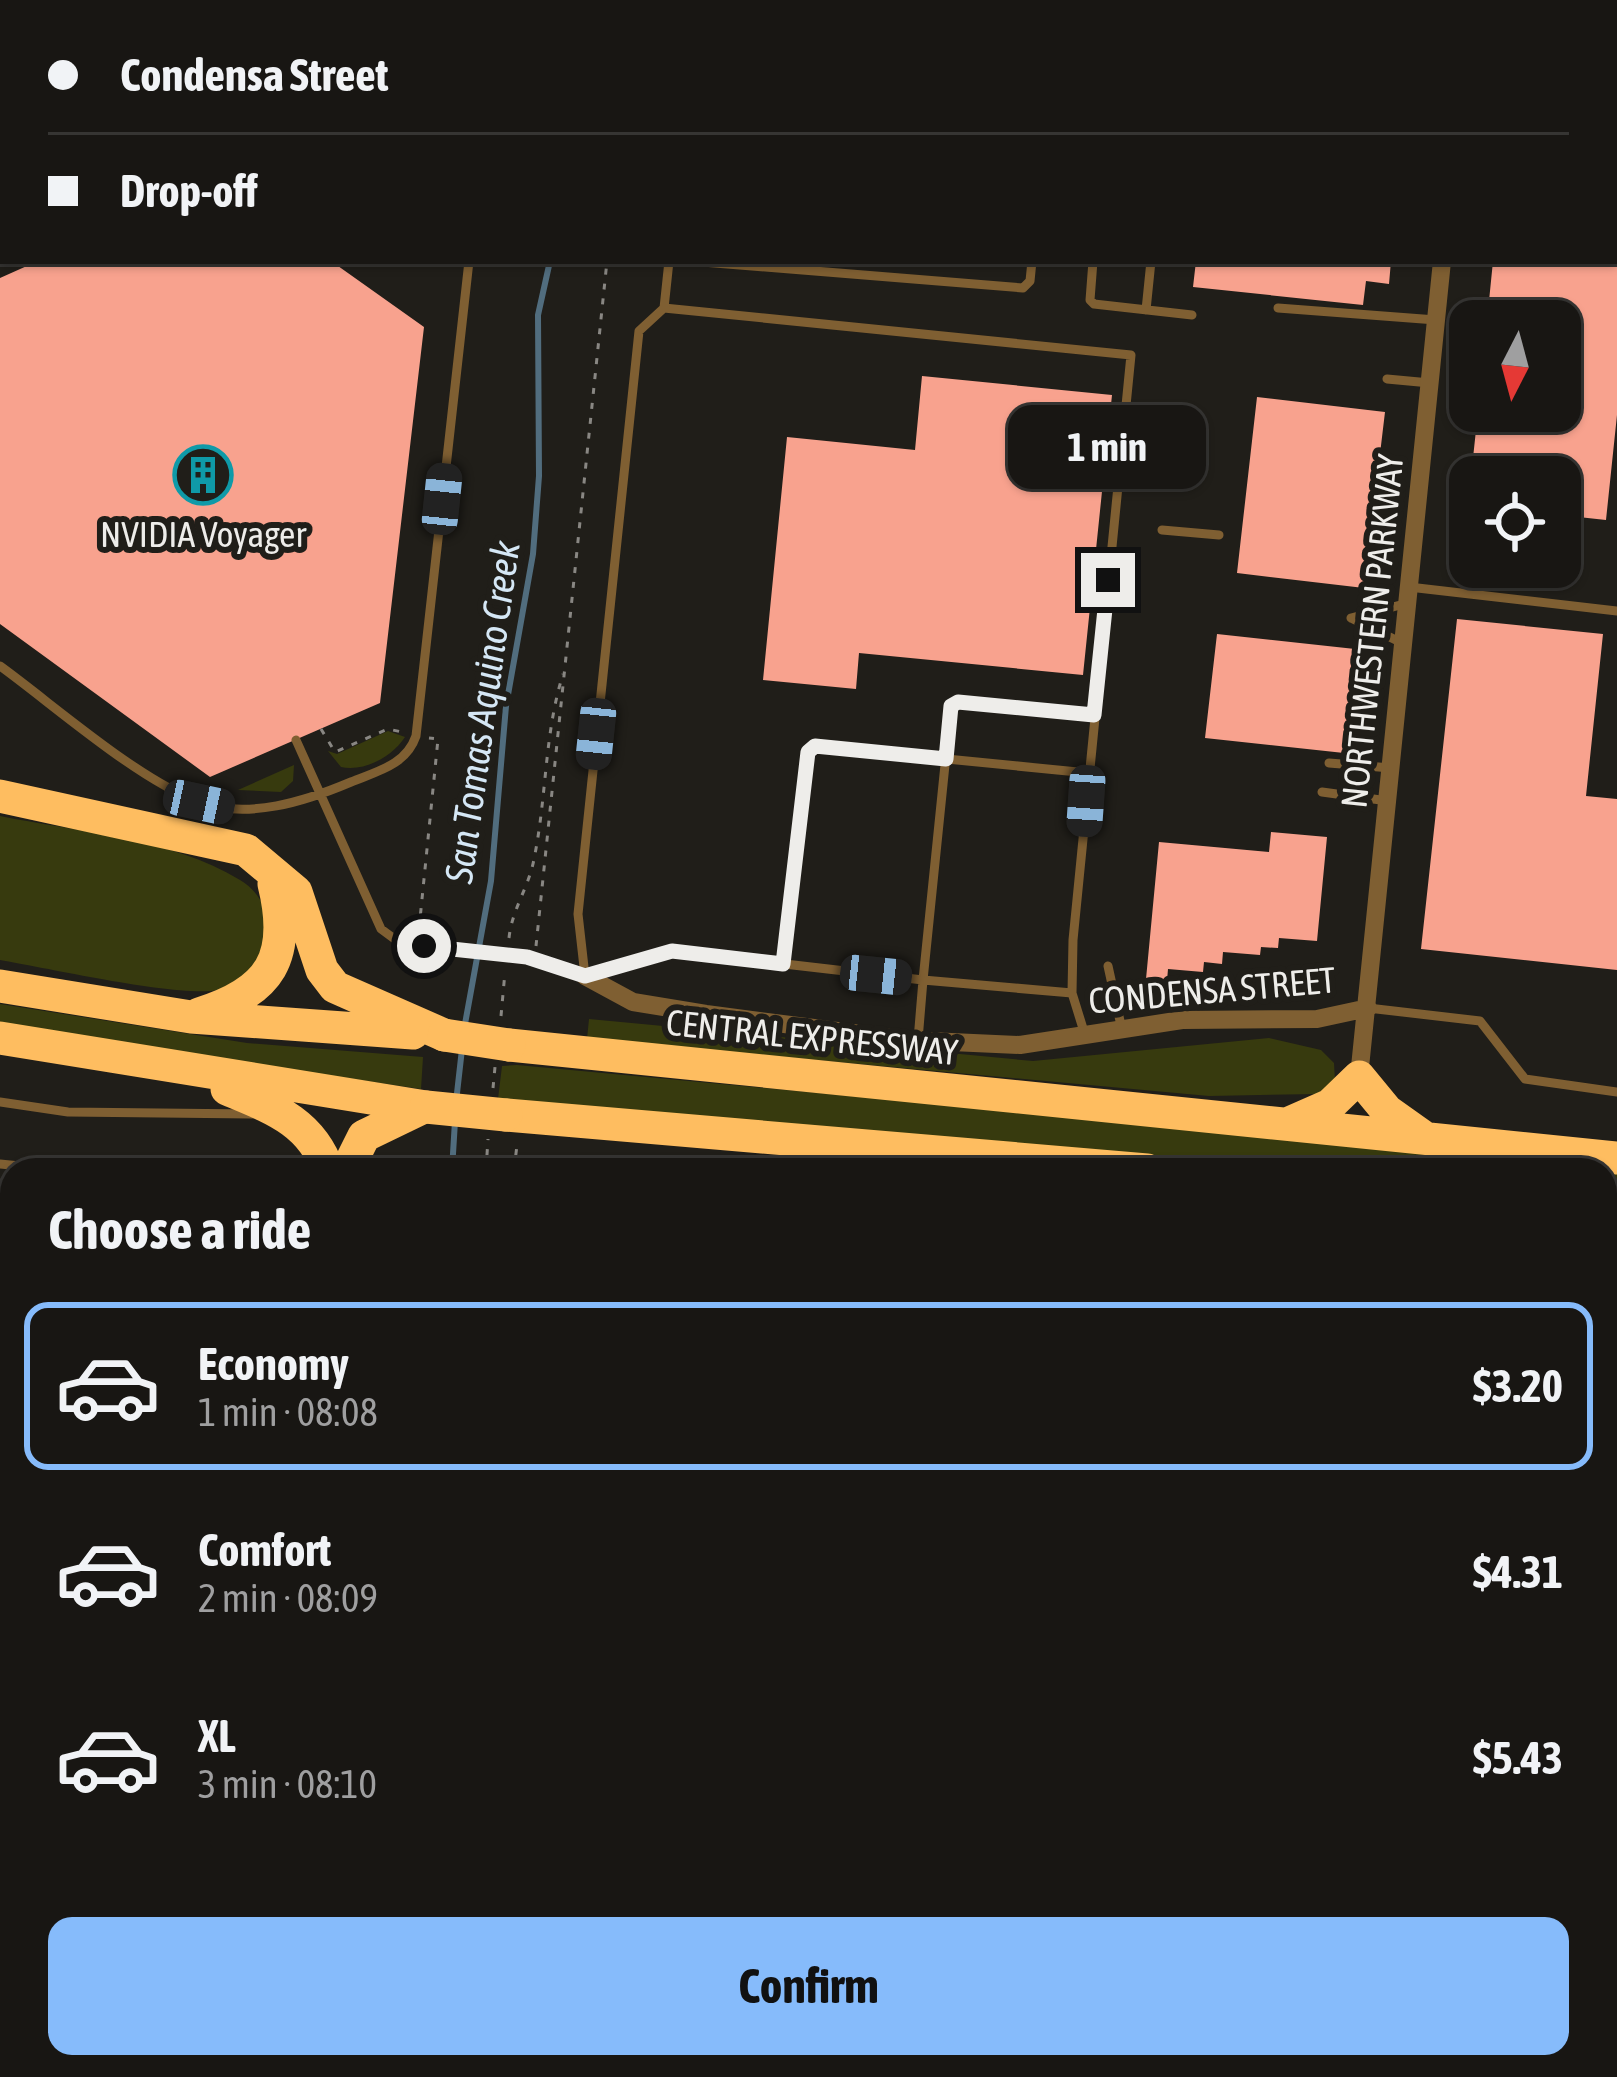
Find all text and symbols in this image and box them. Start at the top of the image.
text: Condensa Street [120,49,389,101]
text: Drop-off [120,165,258,217]
north arrow [1449,300,1581,432]
map controls [1449,300,1581,588]
callout: 1 min [1009,406,1207,490]
text: 1 min [1067,425,1147,469]
building icon: NVIDIA Voyager [172,444,234,506]
street label: NORTHWESTERN PARKWAY [1333,452,1411,810]
button: locate [1449,456,1581,588]
car [420,461,464,537]
place label: NVIDIA Voyager [100,513,307,555]
water label: San Tomas Aquino Creek [436,537,528,887]
route end [1081,553,1135,607]
car [574,696,618,772]
car [1066,764,1106,838]
car [160,777,238,827]
route start [397,919,451,973]
car [838,953,914,997]
street label: CONDENSA STREET [1087,958,1337,1022]
street label: CENTRAL EXPRESSWAY [664,1001,960,1073]
text: Choose a ride [48,1199,311,1260]
icon: car [54,1332,162,1440]
text: Economy [198,1338,349,1390]
text: $3.20 [1473,1360,1563,1412]
text: 1 min · 08:08 [198,1390,378,1434]
icon: car [54,1518,162,1626]
text: Comfort [198,1524,331,1576]
text: $4.31 [1473,1546,1563,1598]
text: 2 min · 08:09 [198,1576,378,1620]
icon: car [54,1704,162,1812]
text: XL [198,1710,236,1762]
text: $5.43 [1473,1732,1563,1784]
text: 3 min · 08:10 [198,1762,377,1806]
button: Confirm [48,1917,1569,2055]

